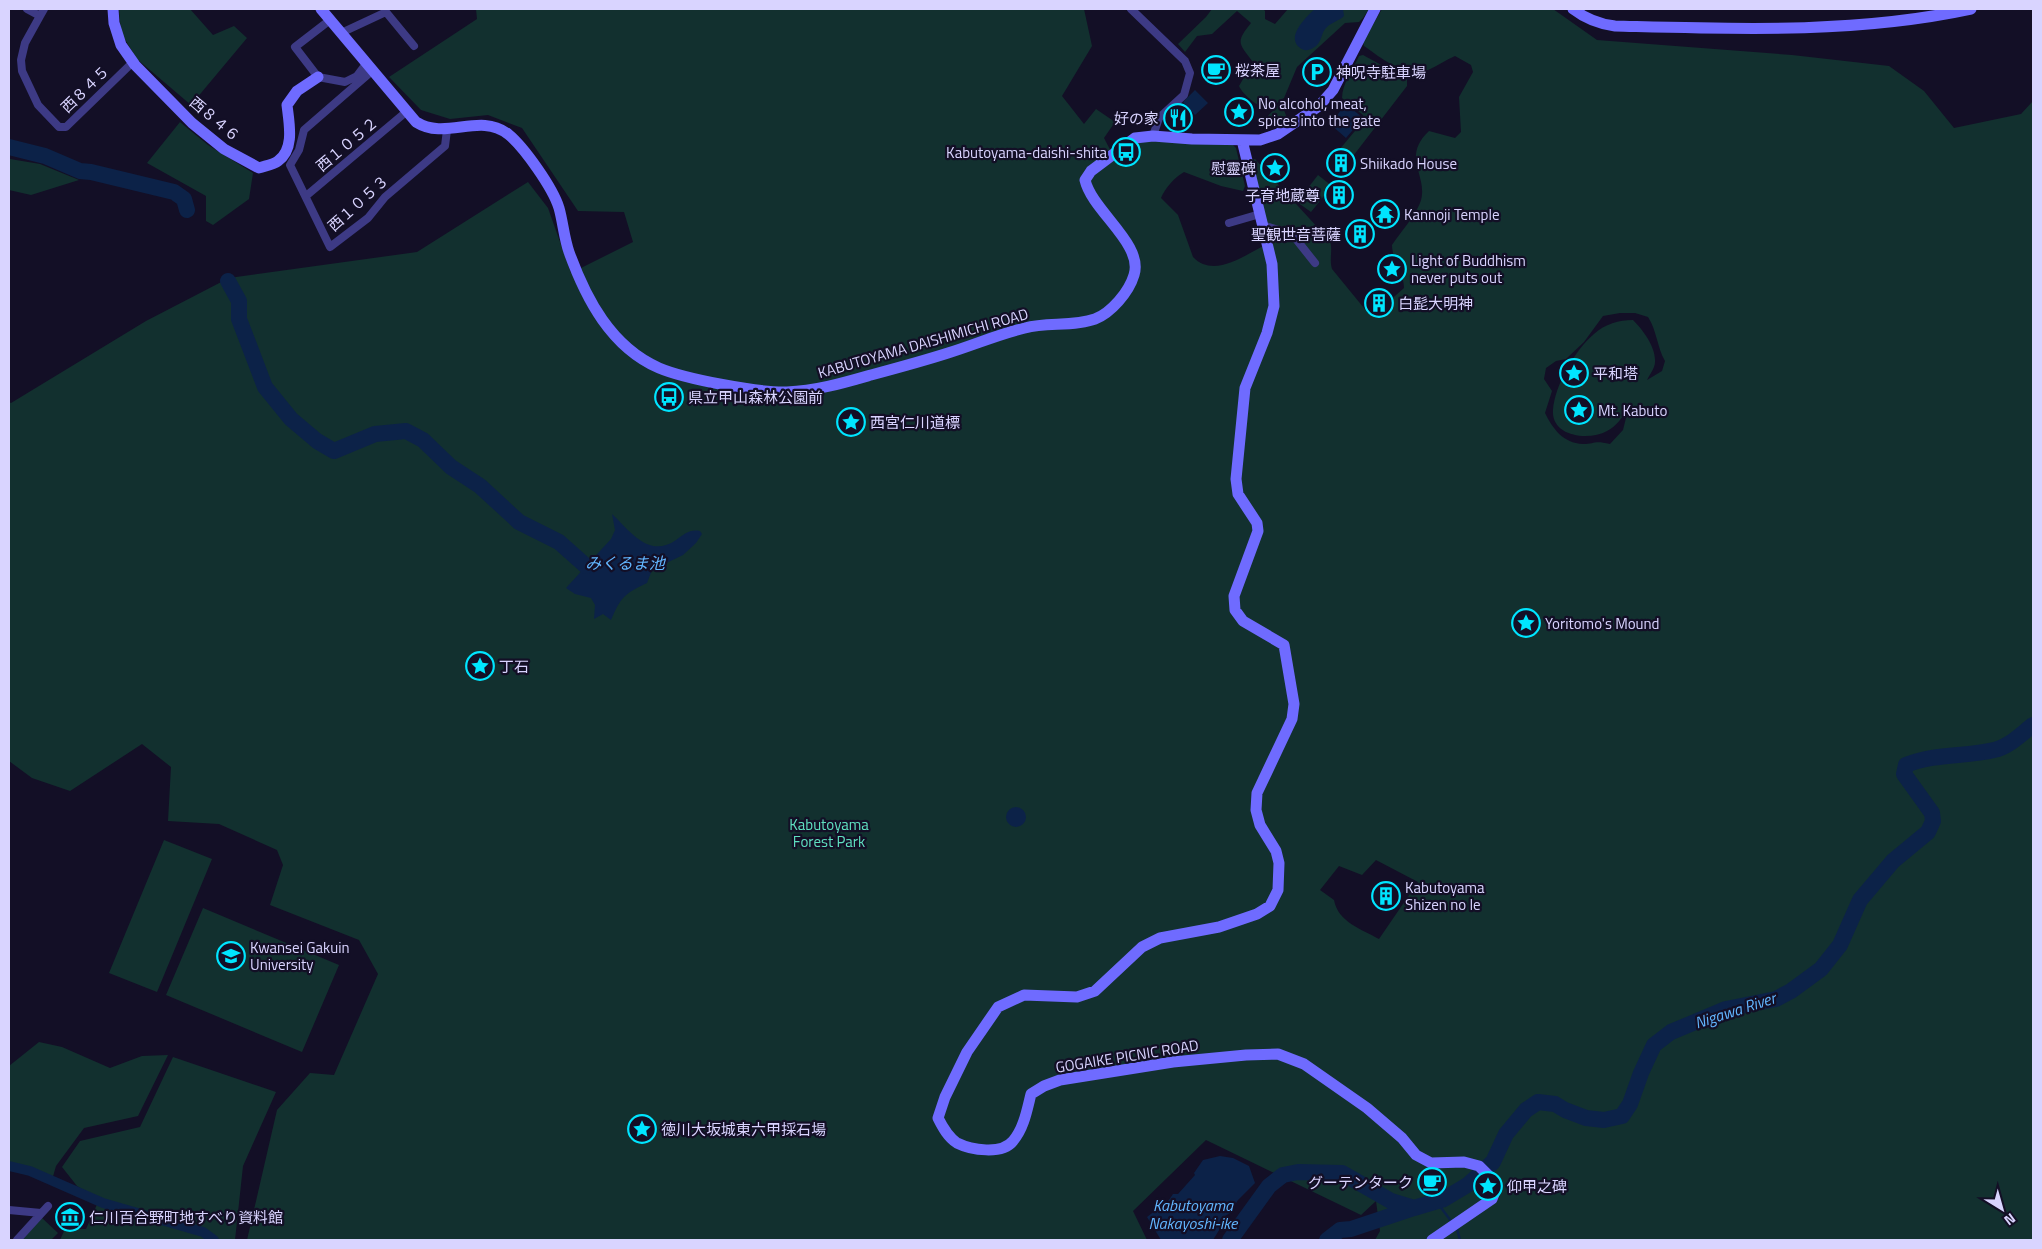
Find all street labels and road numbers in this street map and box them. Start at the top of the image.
street label: 西８４５ [55,60,115,118]
street label: 西８４６ [185,91,245,147]
street label: 西１０５２ [311,111,383,177]
street label: 西１０５３ [322,169,394,237]
street label: KABUTOYAMA DAISHIMICHI ROAD [815,302,1031,384]
street label: GOGAIKE PICNIC ROAD [1054,1033,1200,1079]

